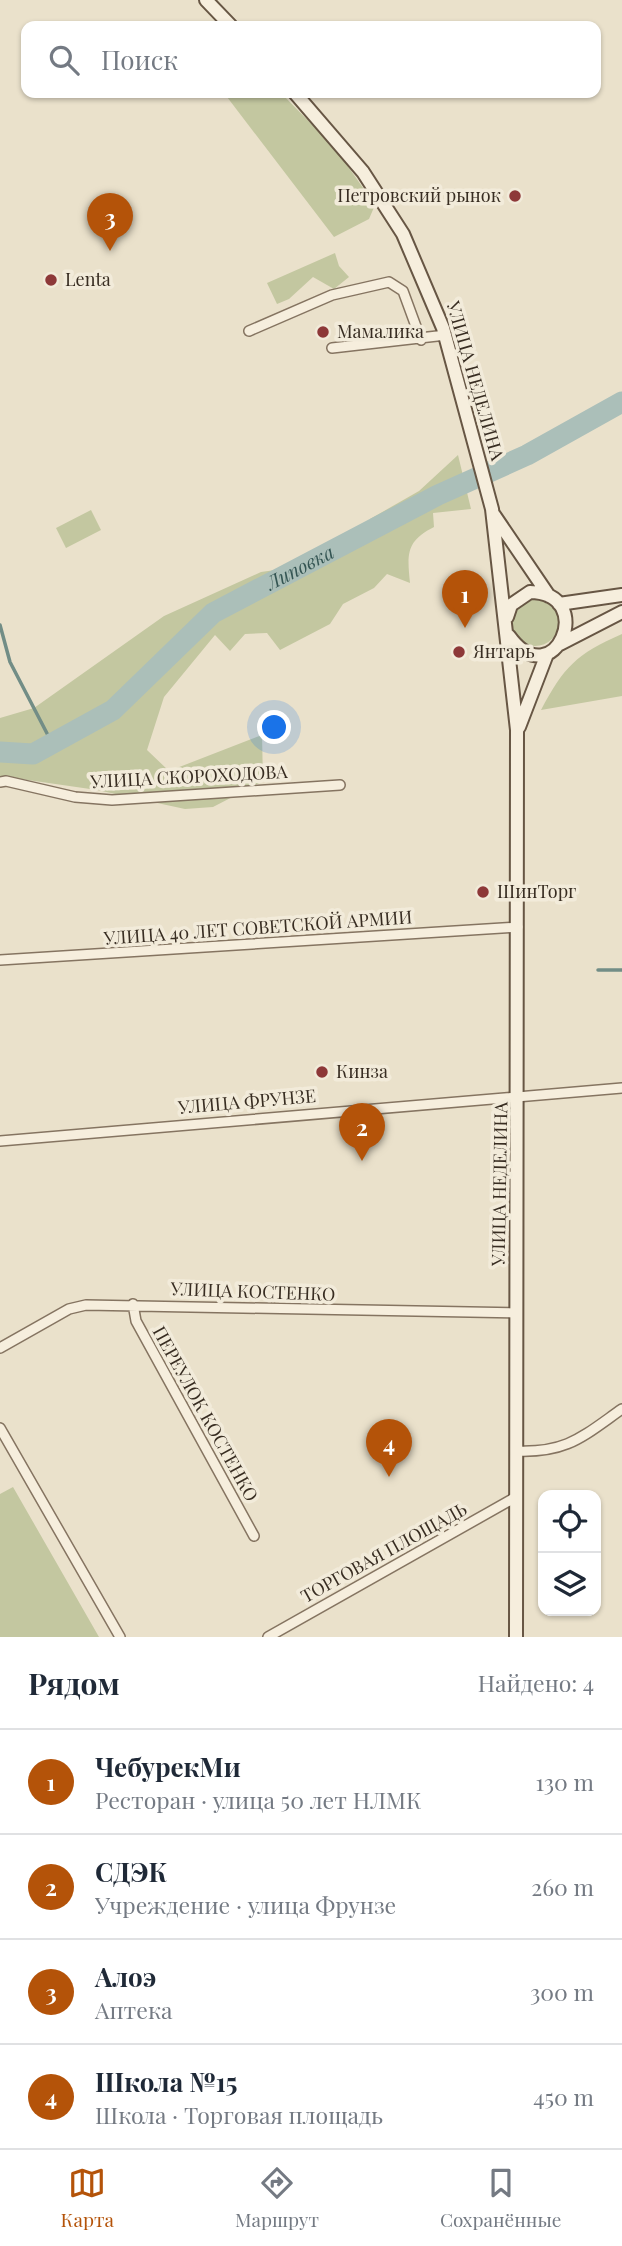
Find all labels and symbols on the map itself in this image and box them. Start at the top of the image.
place label: Петровский рынок [337,183,501,207]
marker: Петровский рынок [507,188,523,204]
pin: 3 [87,193,133,251]
place label: Lenta [65,267,111,291]
marker: Lenta [43,272,59,288]
street label: УЛИЦА НЕДЕЛИНА [441,297,510,464]
place label: Мамалика [337,319,424,343]
marker: Мамалика [315,324,331,340]
water label: Липовка [259,538,338,596]
pin: 1 [442,570,488,628]
place label: Янтарь [472,639,535,663]
marker: Янтарь [451,644,467,660]
your location [257,710,291,744]
street label: УЛИЦА СКОРОХОДОВА [89,759,289,793]
place label: ШинТорг [497,879,577,903]
marker: ШинТорг [475,884,491,900]
street label: УЛИЦА 40 ЛЕТ СОВЕТСКОЙ АРМИИ [102,904,413,950]
place label: Кинза [336,1059,388,1083]
marker: Кинза [314,1064,330,1080]
street label: УЛИЦА ФРУНЗЕ [176,1083,317,1119]
street label: УЛИЦА НЕДЕЛИНА [486,1101,512,1267]
pin: 2 [339,1103,385,1161]
street label: УЛИЦА КОСТЕНКО [169,1276,336,1306]
street label: ПЕРЕУЛОК КОСТЕНКО [148,1322,264,1505]
pin: 4 [366,1419,412,1477]
street label: ТОРГОВАЯ ПЛОЩАДЬ [296,1496,471,1608]

